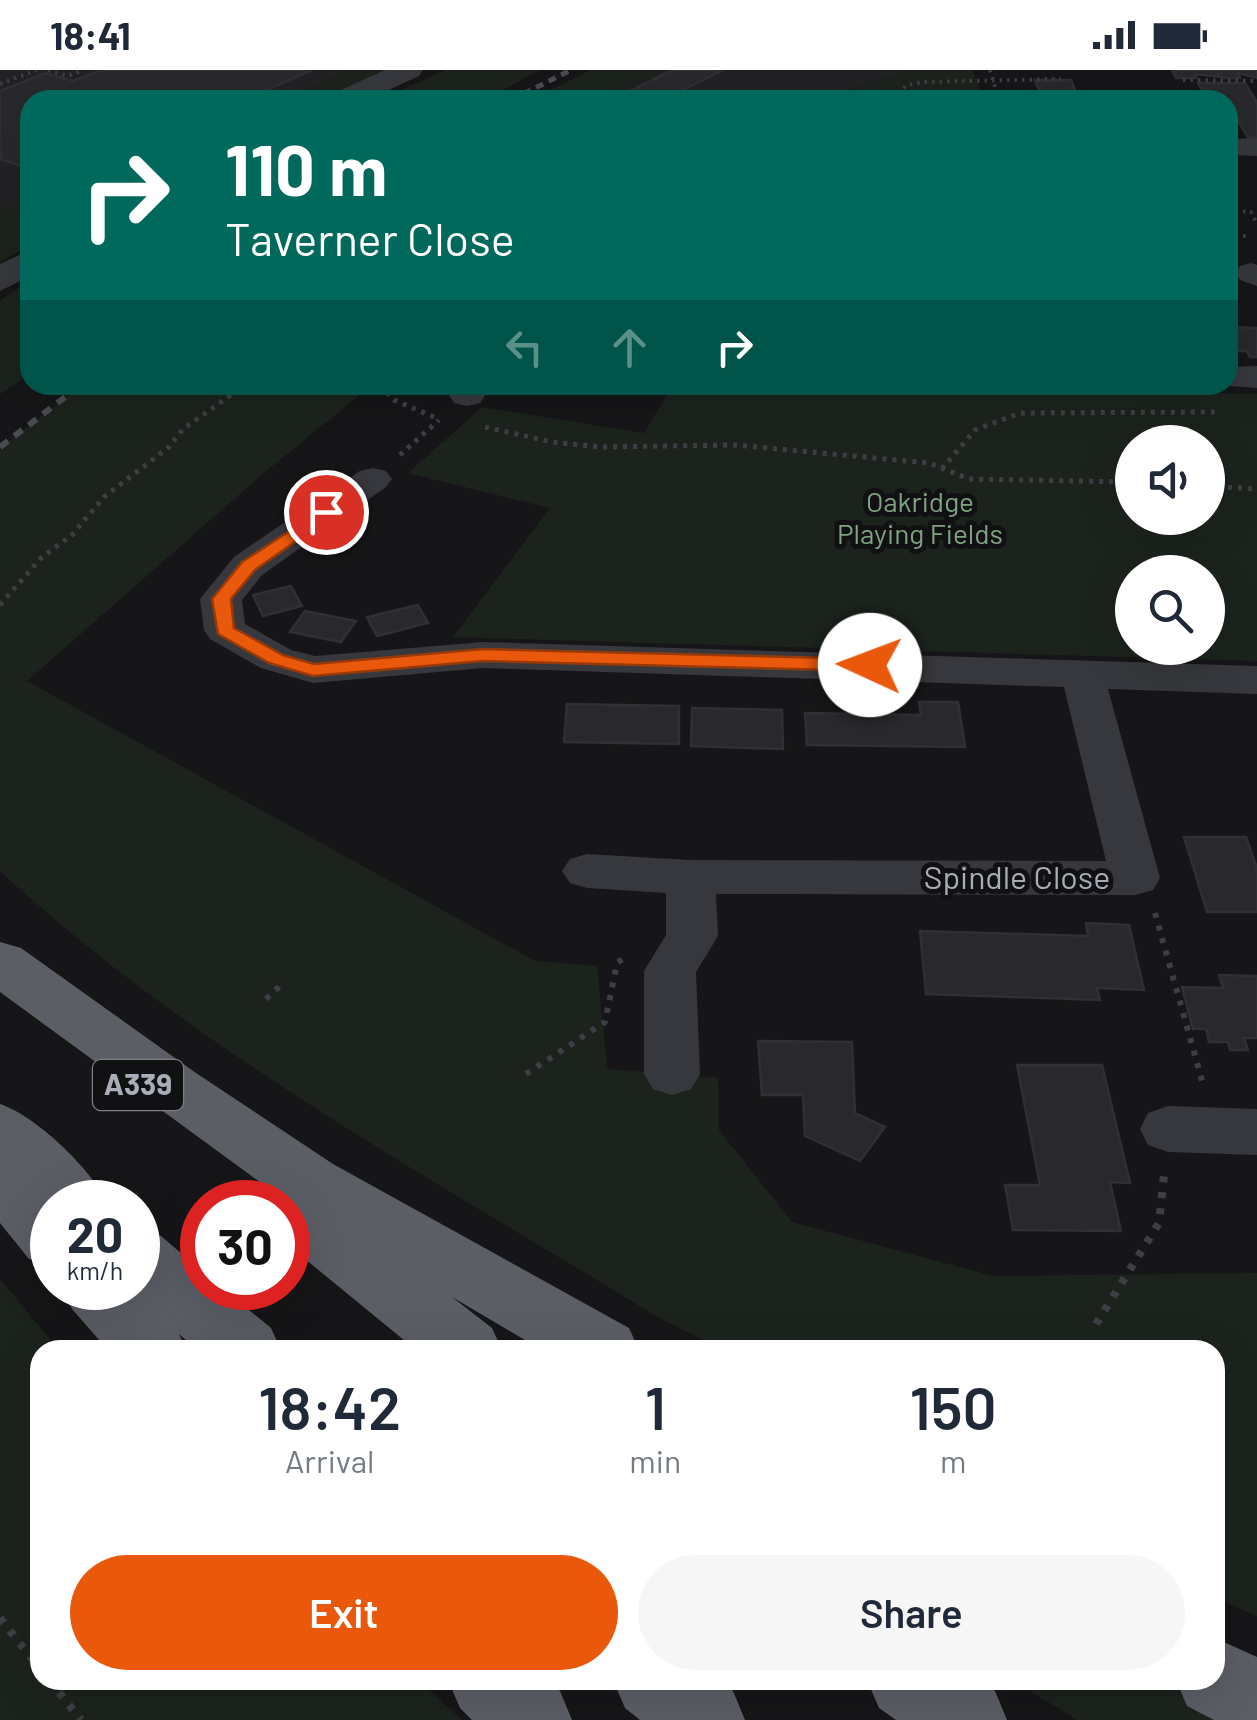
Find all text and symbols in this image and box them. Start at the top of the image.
text: 18:41 [50,12,131,58]
text: 110 m [225,126,387,210]
icon: right [60,130,190,260]
text: Taverner Close [225,211,515,265]
icon: left [497,320,552,375]
icon: ahead [602,320,657,375]
icon: right [707,320,762,375]
map controls [1115,425,1225,665]
button: sound [1115,425,1225,535]
pin [284,470,369,555]
park label: Oakridge Playing Fields [837,484,1003,550]
icon: arrive [299,485,354,540]
button: search [1115,555,1225,665]
position arrow [818,613,922,717]
street label: Spindle Close [924,857,1110,895]
road number: A339 [93,1060,183,1110]
speed limit sign: 30 [180,1180,310,1310]
text: 20 [67,1203,123,1263]
text: km/h [67,1255,123,1285]
text: 18:42 [258,1370,401,1442]
text: 1 [645,1370,666,1442]
text: 150 [910,1370,997,1442]
text: Arrival [285,1441,374,1479]
text: min [629,1441,681,1479]
text: m [940,1441,966,1479]
button: Exit [70,1555,618,1670]
button: Share [638,1555,1185,1670]

